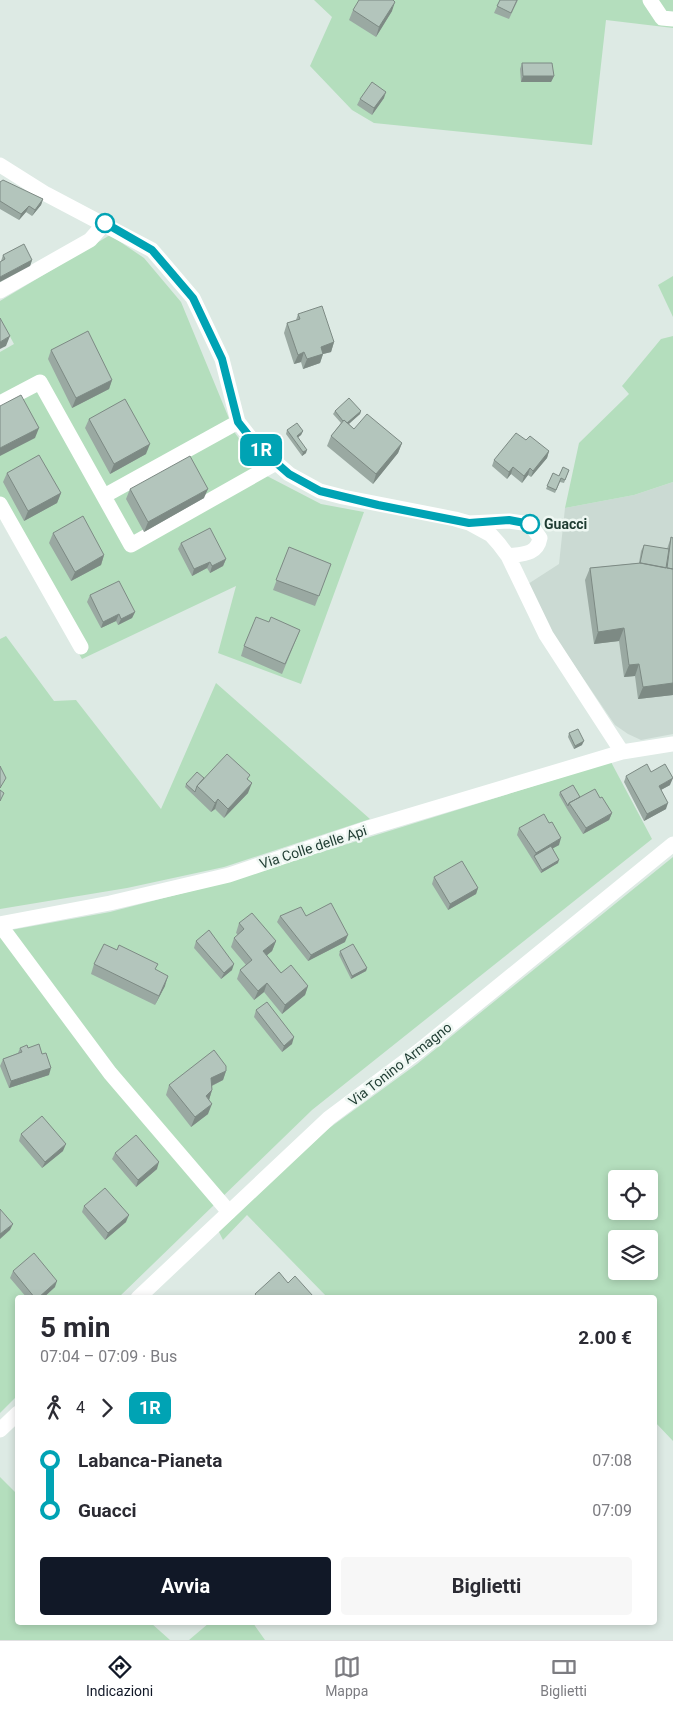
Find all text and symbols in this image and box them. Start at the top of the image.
unlabelled marker [95,213,115,233]
line badge: 1R [238,434,284,466]
text: 1R [250,439,272,460]
marker: Guacci [520,514,540,534]
place label: Guacci [544,516,587,532]
street label: Via Colle delle Api [257,822,369,872]
street label: Via Tonino Armagno [345,1019,455,1109]
map controls [608,1170,658,1280]
button: locate [608,1170,658,1220]
button: layers [608,1230,658,1280]
text: 5 min [40,1311,110,1344]
text: 2.00 € [578,1326,632,1349]
text: 07:04 – 07:09 · Bus [40,1347,177,1366]
icon: walk [40,1394,68,1422]
icon: forward [93,1394,121,1422]
text: 1R [139,1397,161,1418]
text: 4 [76,1398,85,1417]
text: Labanca-Pianeta [78,1449,222,1472]
text: 07:08 [592,1451,632,1470]
text: Guacci [78,1499,137,1522]
text: 07:09 [592,1501,632,1520]
button: Avvia [40,1557,331,1615]
button: Biglietti [341,1557,632,1615]
tab: Indicazioni [86,1653,153,1699]
tab: Mappa [325,1653,368,1699]
tab: Biglietti [540,1653,587,1699]

